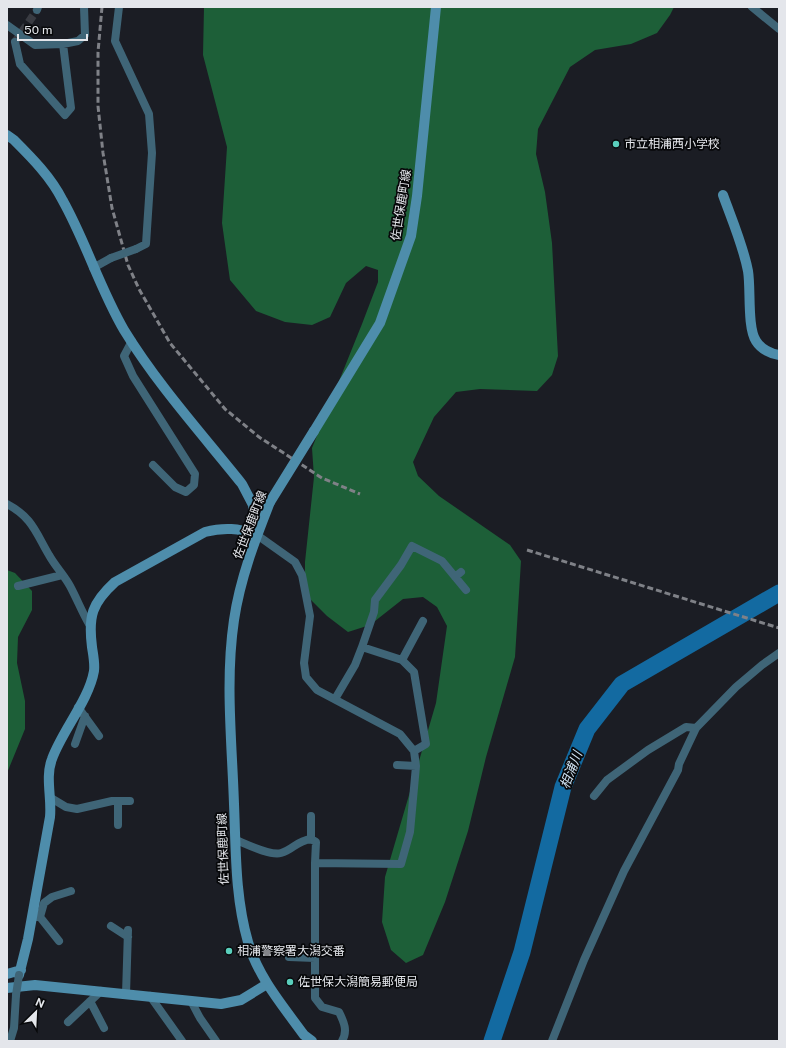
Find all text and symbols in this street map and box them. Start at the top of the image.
scale bar [18,16,87,42]
text: 50 m [24,23,52,37]
place label: 市立相浦西小学校 [624,137,720,151]
marker: 市立相浦西小学校 [611,139,621,149]
street label: 佐世保鹿町線 [388,168,414,242]
street label: 佐世保鹿町線 [231,489,269,561]
water label: 相浦川 [557,747,586,791]
street label: 佐世保鹿町線 [215,813,231,885]
place label: 相浦警察署大潟交番 [237,944,345,958]
marker: 相浦警察署大潟交番 [224,946,234,956]
place label: 佐世保大潟簡易郵便局 [298,975,418,989]
marker: 佐世保大潟簡易郵便局 [285,977,295,987]
north arrow [16,992,56,1032]
text: N [34,996,46,1010]

